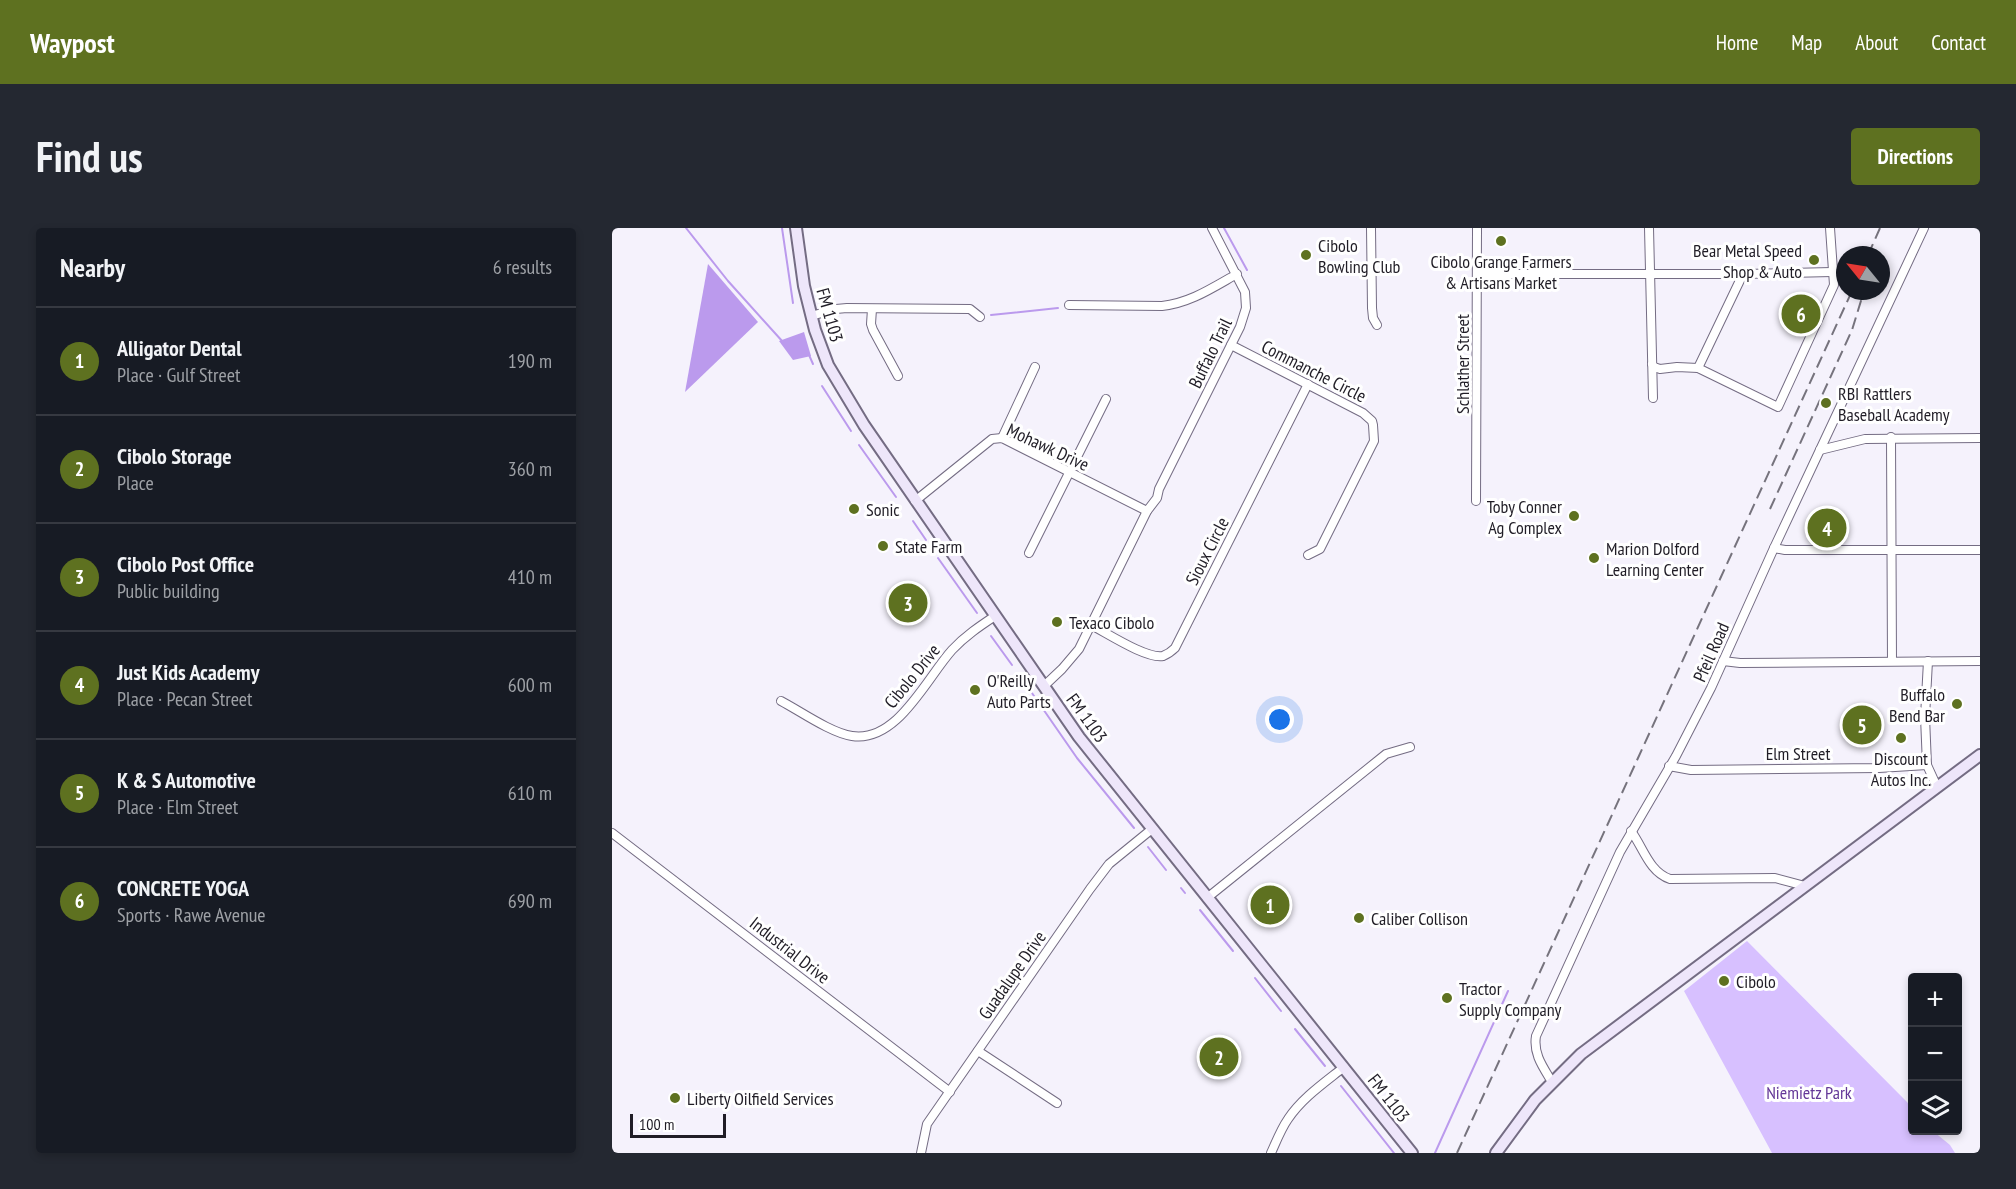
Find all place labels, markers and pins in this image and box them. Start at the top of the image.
place label: Cibolo Bowling Club [1318,234,1401,278]
marker: Cibolo Grange Farmers & Artisans Market [1494,234,1508,248]
place label: Bear Metal Speed Shop & Auto [1693,239,1802,283]
marker: Cibolo Bowling Club [1299,248,1313,262]
place label: Cibolo Grange Farmers & Artisans Market [1430,250,1572,294]
marker: Bear Metal Speed Shop & Auto [1807,253,1821,267]
pin: 6 [1782,292,1820,337]
place label: RBI Rattlers Baseball Academy [1838,382,1950,426]
marker: RBI Rattlers Baseball Academy [1819,396,1833,410]
place label: Toby Conner Ag Complex [1487,495,1563,539]
place label: Sonic [866,498,900,521]
marker: Sonic [847,502,861,516]
pin: 4 [1808,506,1846,550]
marker: Toby Conner Ag Complex [1567,509,1581,523]
place label: State Farm [895,535,962,558]
place label: Marion Dolford Learning Center [1606,537,1704,581]
marker: State Farm [876,539,890,553]
marker: Marion Dolford Learning Center [1587,551,1601,565]
pin: 3 [888,580,928,626]
place label: Texaco Cibolo [1069,611,1155,634]
marker: Texaco Cibolo [1050,615,1064,629]
place label: O'Reilly Auto Parts [987,669,1051,713]
marker: O'Reilly Auto Parts [968,683,982,697]
place label: Buffalo Bend Bar [1889,683,1945,727]
marker: Buffalo Bend Bar [1950,697,1964,711]
pin: 5 [1842,702,1882,748]
marker: Discount Autos Inc. [1894,731,1908,745]
place label: Discount Autos Inc. [1871,747,1931,791]
pin: 1 [1250,882,1290,928]
place label: Caliber Collison [1371,907,1468,930]
marker: Caliber Collison [1352,911,1366,925]
place label: Cibolo [1736,970,1776,993]
marker: Cibolo [1717,974,1731,988]
place label: Tractor Supply Company [1459,977,1562,1021]
marker: Tractor Supply Company [1440,991,1454,1005]
pin: 2 [1200,1034,1238,1080]
place label: Liberty Oilfield Services [687,1087,834,1110]
marker: Liberty Oilfield Services [668,1091,682,1105]

